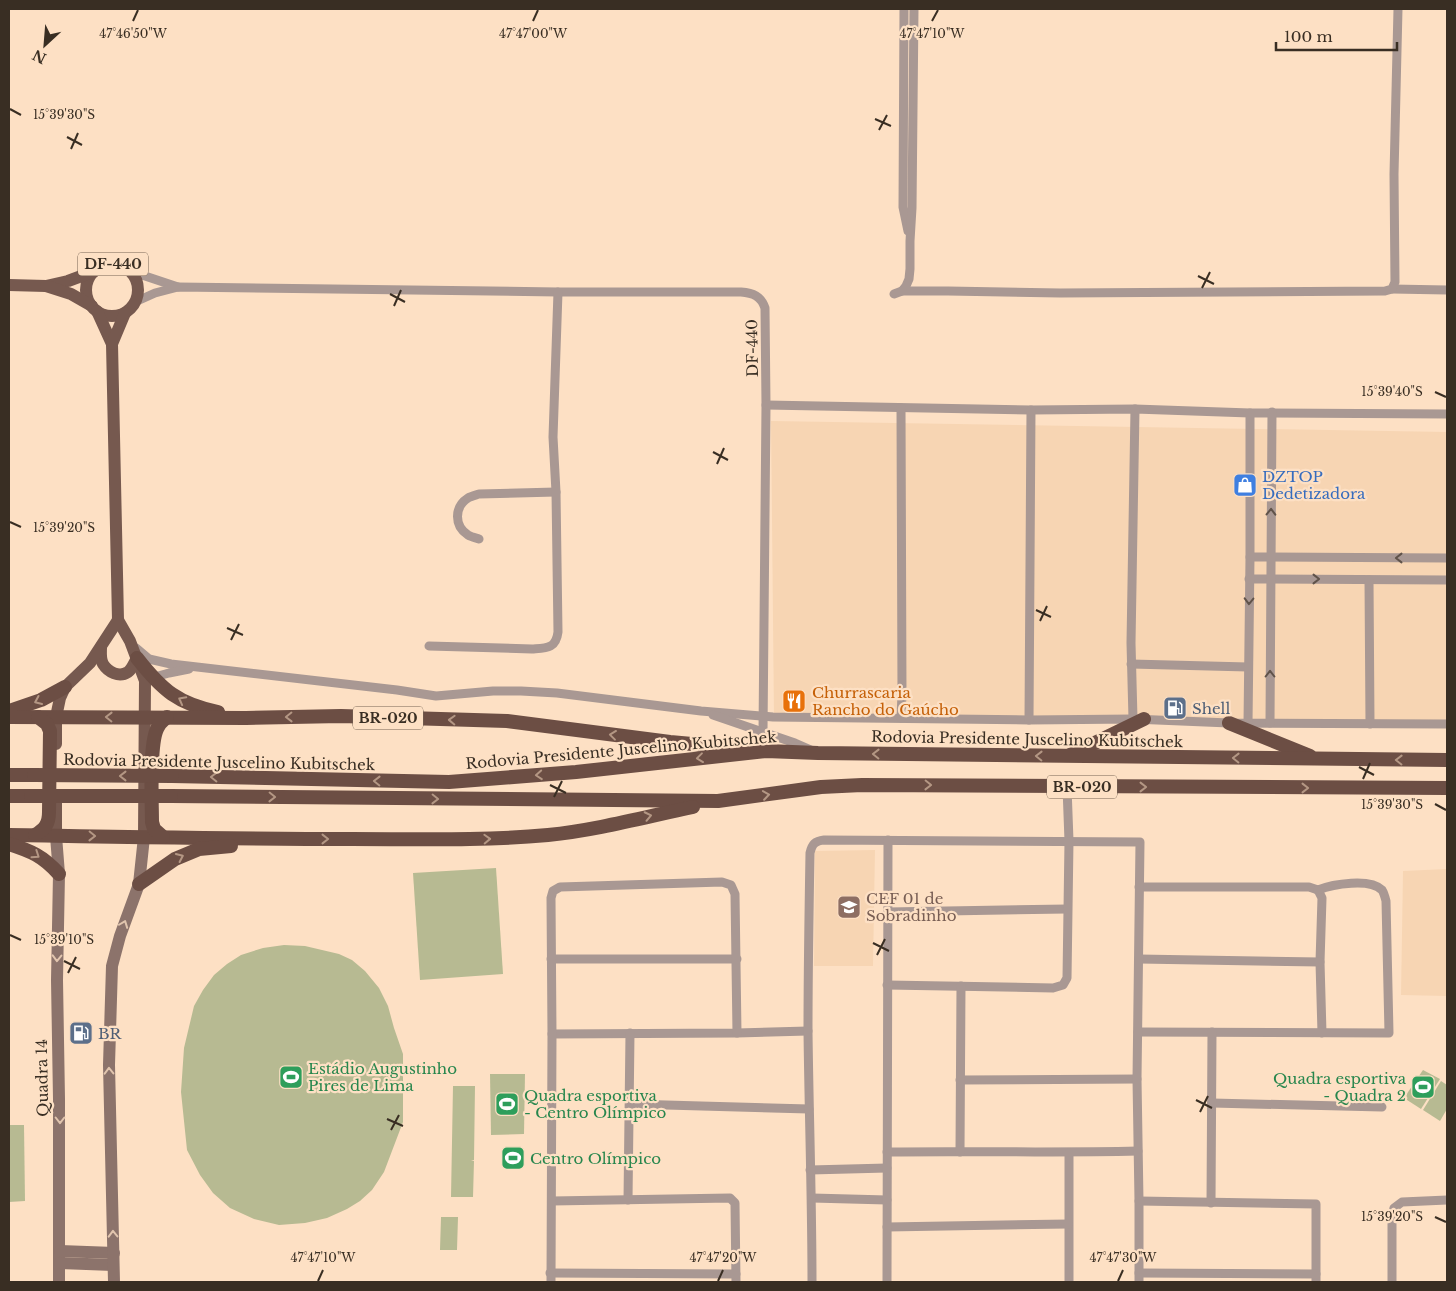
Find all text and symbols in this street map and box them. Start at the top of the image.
north arrow [20,20,70,70]
scale bar [1276,20,1397,52]
text: 47°46'50"W [99,26,168,41]
text: 47°47'00"W [499,26,568,41]
text: 47°47'10"W [900,26,965,41]
text: 100 m [1284,27,1333,46]
text: N [29,46,49,68]
text: 15°39'30"S [33,107,95,122]
road number: DF-440 [78,252,148,276]
street label: DF-440 [742,319,762,377]
text: 15°39'40"S [1361,384,1423,399]
place label: DZTOP Dedetizadora [1262,467,1366,503]
shop icon: DZTOP Dedetizadora [1232,472,1258,498]
one-way arrow [1266,508,1276,516]
text: 15°39'20"S [33,520,95,535]
one-way arrow [1394,553,1402,563]
one-way arrow [1312,574,1320,584]
one-way arrow [1244,598,1254,606]
one-way arrow [1265,670,1275,678]
place label: Churrascaria Rancho do Gaúcho [812,683,959,719]
restaurant icon: Churrascaria Rancho do Gaúcho [781,688,807,714]
one-way arrow [34,695,43,706]
fuel station icon: Shell [1162,695,1188,721]
one-way arrow [179,696,188,706]
place label: Shell [1192,699,1230,718]
road number: BR-020 [353,706,423,730]
one-way arrow [105,712,113,722]
one-way arrow [285,712,293,722]
one-way arrow [447,715,455,725]
street label: Rodovia Presidente Juscelino Kubitschek [465,727,778,773]
street label: Rodovia Presidente Juscelino Kubitschek [871,727,1184,751]
one-way arrow [609,730,618,740]
one-way arrow [872,749,880,759]
street label: Rodovia Presidente Juscelino Kubitschek [63,750,376,774]
one-way arrow [1034,751,1042,761]
one-way arrow [696,752,704,763]
one-way arrow [1232,753,1240,763]
one-way arrow [1394,755,1402,765]
one-way arrow [535,770,543,781]
one-way arrow [119,771,127,781]
one-way arrow [210,772,218,782]
one-way arrow [372,776,380,786]
road number: BR-020 [1047,776,1117,799]
one-way arrow [924,779,932,790]
one-way arrow [1140,782,1147,792]
one-way arrow [1302,783,1310,793]
one-way arrow [762,790,770,800]
one-way arrow [269,792,277,802]
one-way arrow [432,794,439,804]
text: 15°39'30"S [1361,797,1423,812]
one-way arrow [644,812,653,822]
one-way arrow [89,831,97,841]
one-way arrow [322,834,329,844]
one-way arrow [484,834,492,844]
one-way arrow [31,849,40,858]
one-way arrow [175,853,184,864]
place label: CEF 01 de Sobradinho [866,889,957,925]
school or university icon: CEF 01 de Sobradinho [836,894,862,920]
one-way arrow [118,920,128,929]
text: 15°39'10"S [34,932,94,947]
one-way arrow [52,954,62,962]
fuel station icon: BR [68,1020,94,1046]
place label: BR [98,1024,122,1043]
street label: Quadra 14 [32,1039,52,1117]
place label: Estádio Augustinho Pires de Lima [308,1059,457,1095]
sports icon: Estádio Augustinho Pires de Lima [278,1064,304,1090]
one-way arrow [104,1067,114,1074]
place label: Quadra esportiva - Quadra 2 [1273,1069,1407,1105]
sports icon: Quadra esportiva - Quadra 2 [1410,1074,1436,1100]
place label: Quadra esportiva - Centro Olímpico [524,1086,666,1122]
sports icon: Quadra esportiva - Centro Olímpico [494,1091,520,1117]
one-way arrow [54,1116,65,1124]
sports icon: Centro Olímpico [500,1145,526,1171]
place label: Centro Olímpico [530,1149,661,1168]
text: 15°39'20"S [1361,1209,1423,1224]
one-way arrow [108,1229,118,1237]
text: 47°47'10"W [291,1250,356,1265]
text: 47°47'20"W [690,1250,757,1265]
text: 47°47'30"W [1090,1250,1157,1265]

